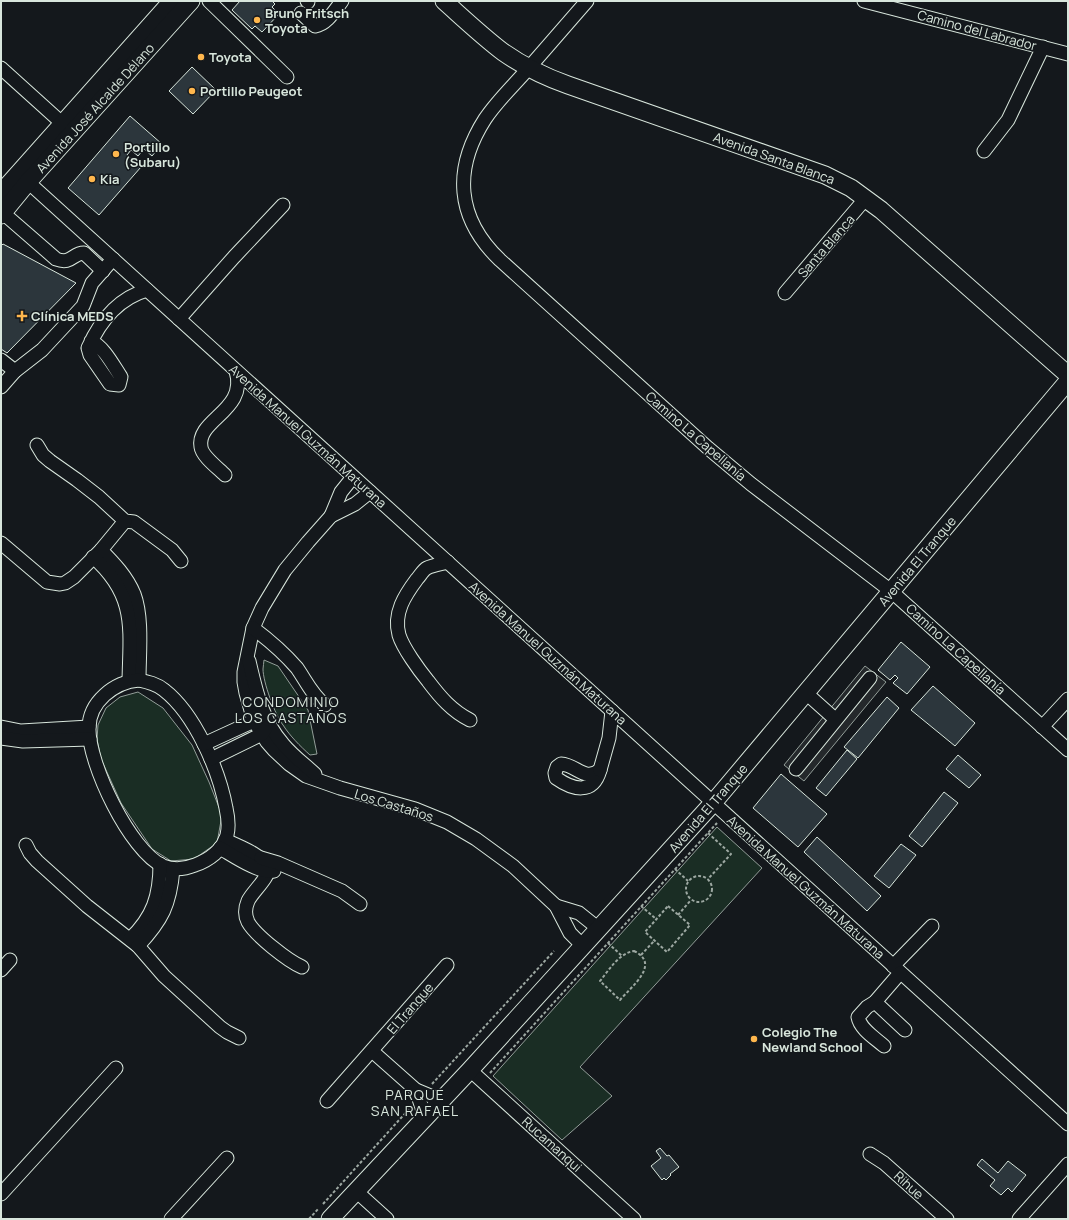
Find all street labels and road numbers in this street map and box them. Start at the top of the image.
street label: Camino del Labrador [915,5,1039,55]
street label: Avenida José Alcalde Délano [32,39,158,177]
street label: Avenida Santa Blanca [711,128,837,188]
street label: Santa Blanca [794,211,858,281]
street label: Avenida Manuel Guzmán Maturana [225,360,391,512]
street label: Camino La Capellanía [642,387,750,485]
street label: Avenida El Tranque [874,512,960,610]
street label: Avenida Manuel Guzmán Maturana [465,577,631,729]
street label: Camino La Capellanía [902,599,1010,699]
street label: Avenida El Tranque [664,759,752,856]
street label: Los Castaños [352,784,436,826]
street label: Avenida Manuel Guzmán Maturana [723,811,889,963]
street label: El Tranque [383,978,438,1038]
street label: Rucamanqui [518,1112,586,1176]
street label: Rihue [890,1167,928,1203]

